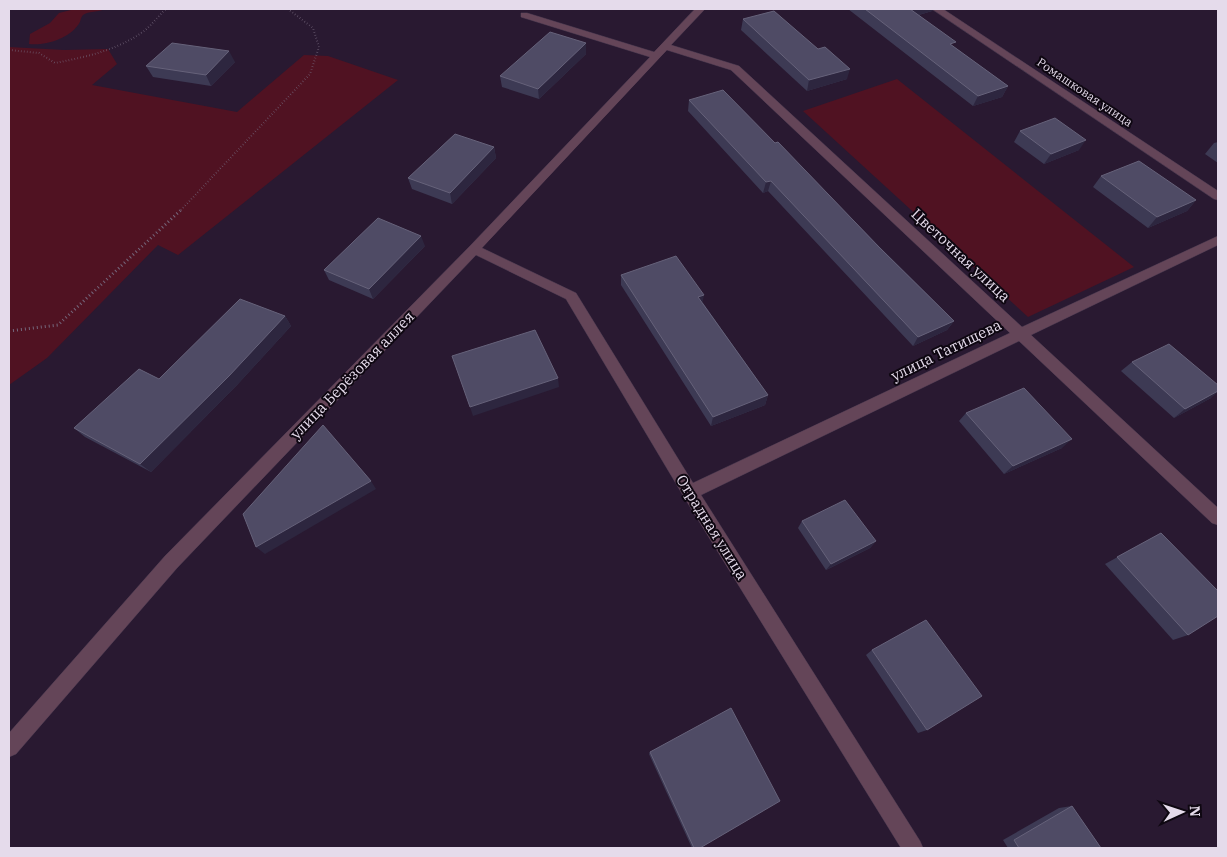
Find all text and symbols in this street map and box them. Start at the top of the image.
street label: Ромашковая улица [1034,54,1136,130]
street label: Цветочная улица [908,204,1014,306]
street label: улица Берёзовая аллея [286,307,418,443]
street label: улица Татищева [888,315,1004,385]
street label: Отрадная улица [672,471,752,583]
north arrow [1157,787,1207,837]
text: N [1186,805,1204,817]

